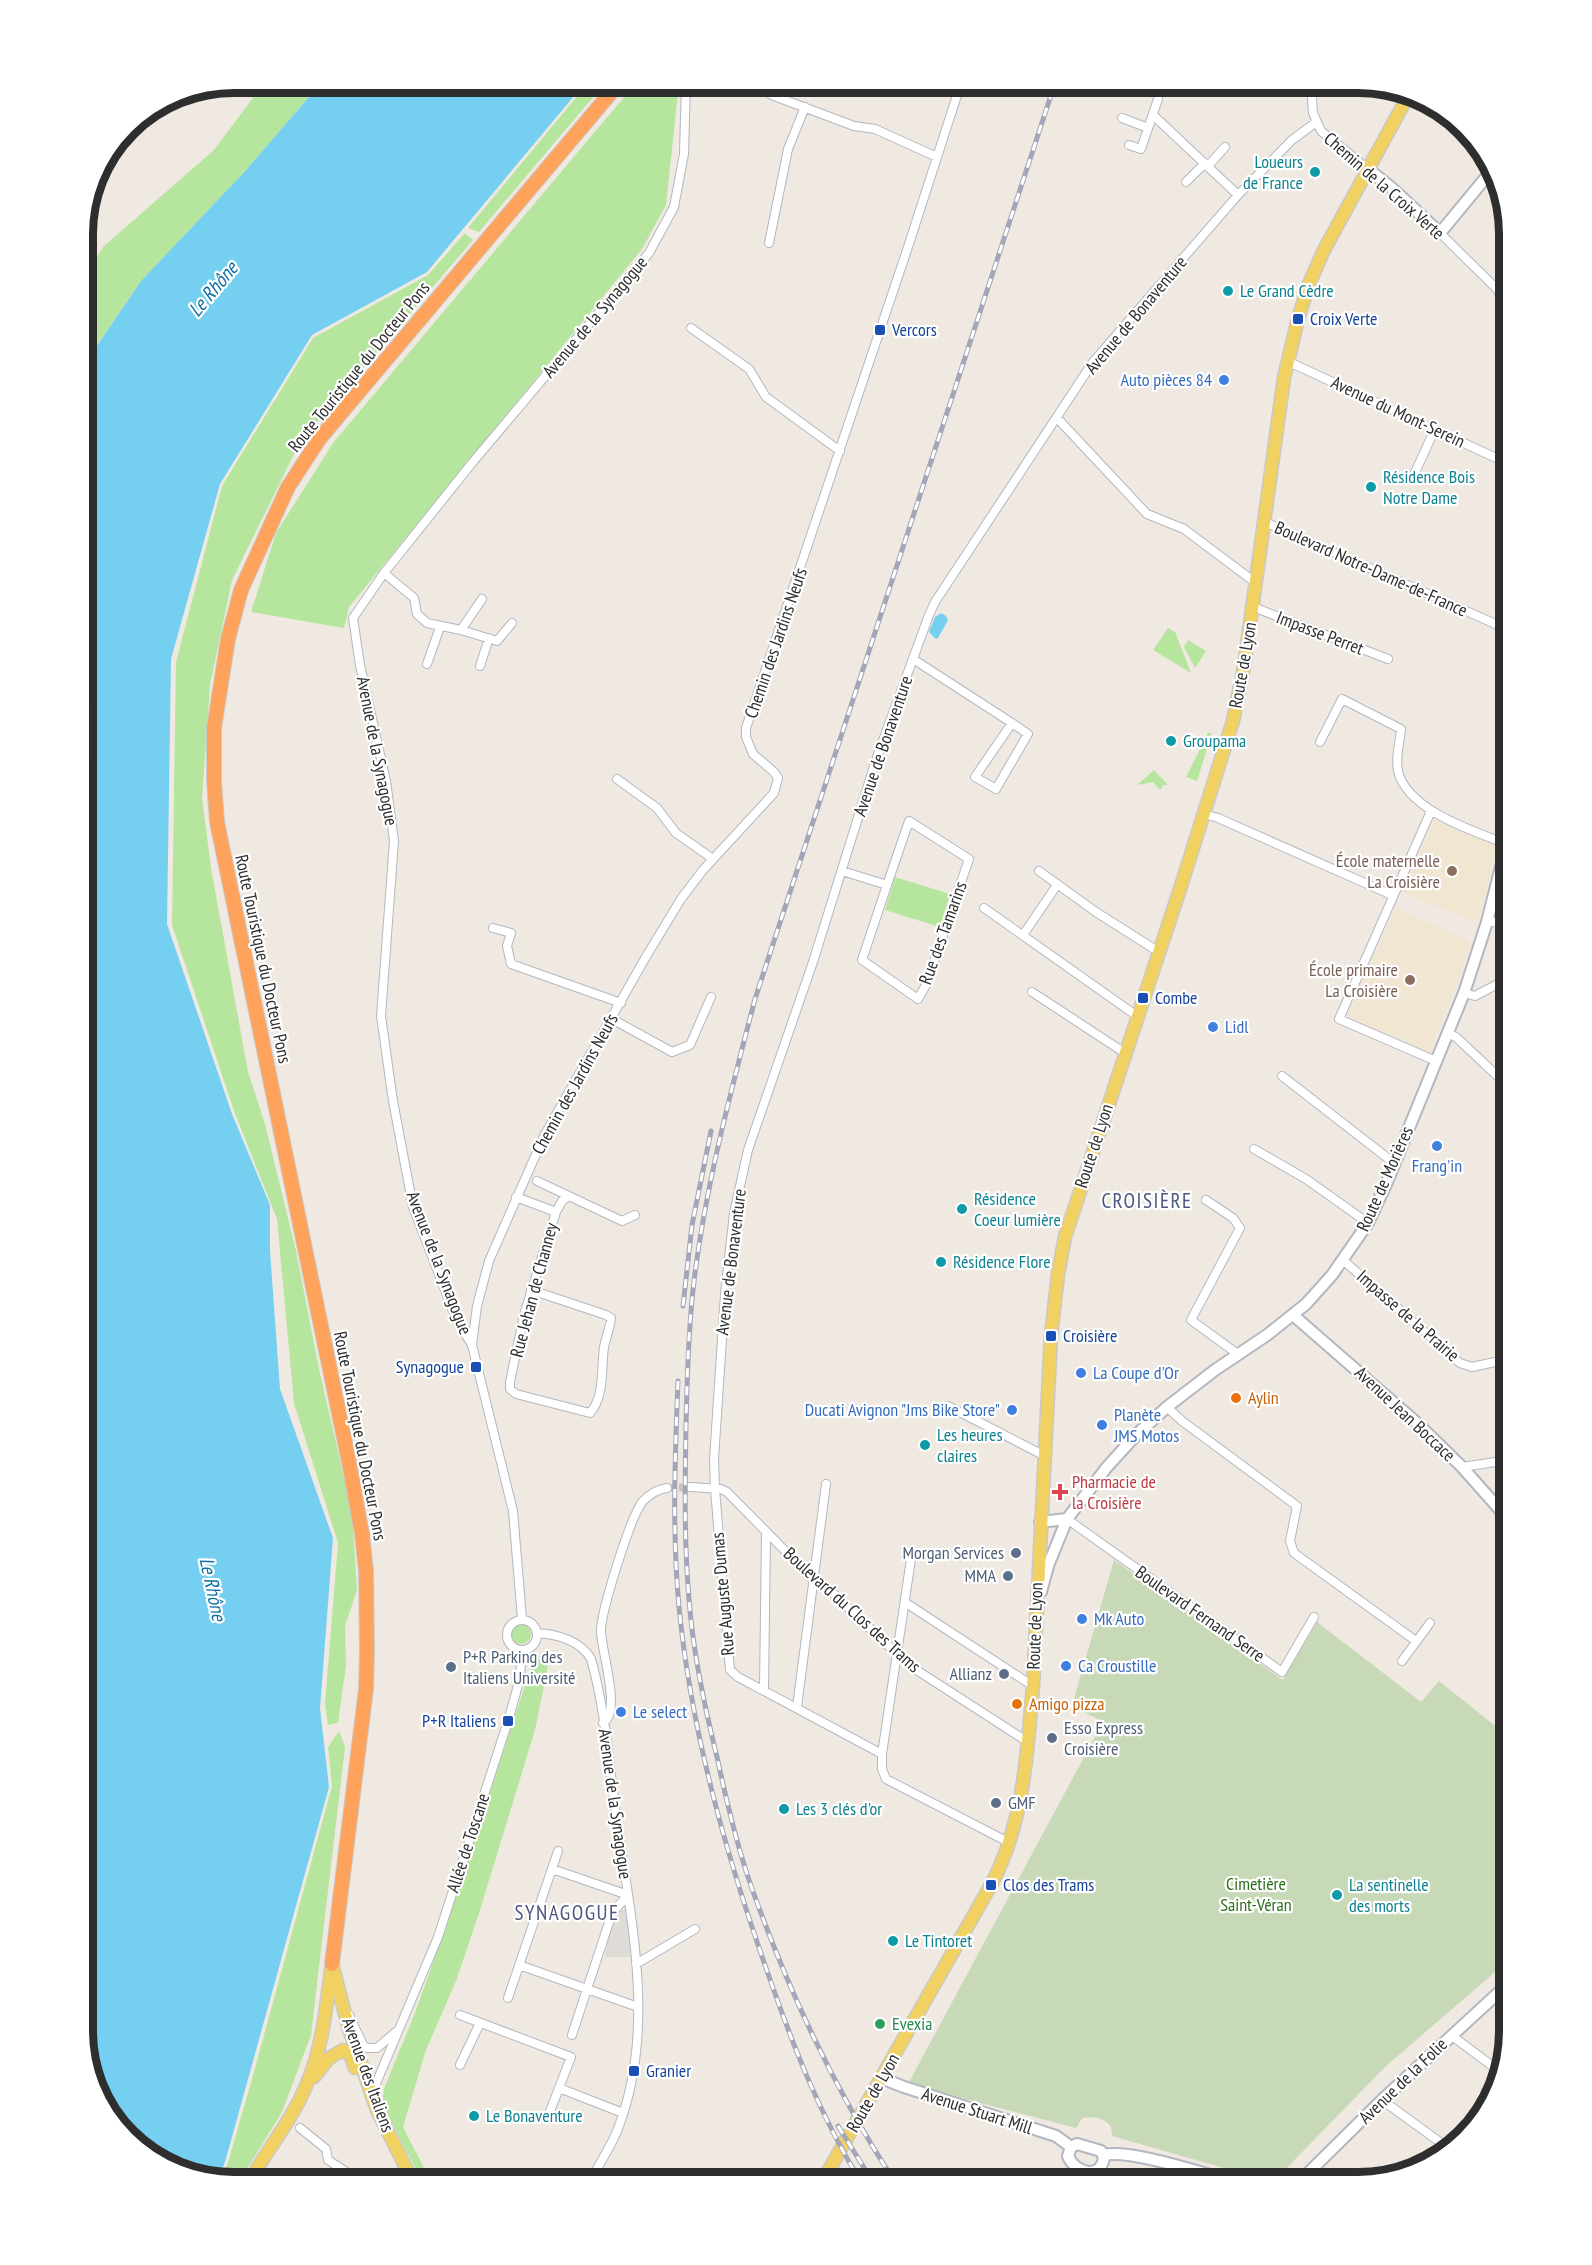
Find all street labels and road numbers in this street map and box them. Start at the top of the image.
street label: Chemin de la Croix Verte [1319,127,1449,244]
street label: Avenue de la Synagogue [537,251,652,382]
street label: Avenue de Bonaventure [1080,251,1192,378]
street label: Route Touristique du Docteur Pons [283,277,434,457]
street label: Avenue du Mont-Serein [1328,370,1469,453]
street label: Boulevard Notre-Dame-de-France [1271,516,1471,621]
street label: Chemin des Jardins Neufs [739,565,812,721]
street label: Impasse Perret [1273,605,1367,660]
street label: Route de Lyon [1224,620,1261,710]
street label: Avenue de Bonaventure [848,673,917,819]
street label: Avenue de la Synagogue [352,674,403,828]
street label: Route Touristique du Docteur Pons [230,852,297,1065]
street label: Rue des Tamarins [913,878,972,987]
street label: Chemin des Jardins Neufs [526,1009,623,1158]
street label: Route de Lyon [1069,1101,1118,1191]
street label: Route de Morières [1351,1123,1418,1235]
street label: Avenue de Bonaventure [710,1187,751,1336]
street label: Avenue de la Synagogue [402,1188,477,1338]
street label: Rue Jehan de Channey [504,1220,563,1360]
street label: Impasse de la Prairie [1352,1265,1464,1366]
street label: Route Touristique du Docteur Pons [329,1329,392,1543]
street label: Avenue Jean Boccace [1350,1361,1461,1466]
street label: Rue Auguste Dumas [706,1532,739,1657]
street label: Boulevard du Clos des Trams [779,1542,926,1677]
street label: Boulevard Fernand Serre [1131,1560,1270,1667]
street label: Route de Lyon [1021,1582,1048,1670]
street label: Avenue de la Synagogue [594,1727,637,1881]
street label: Allée de Toscane [441,1790,494,1895]
street label: Avenue des Italiens [337,2014,400,2135]
street label: Avenue de la Folie [1354,2033,1452,2129]
street label: Route de Lyon [841,2049,904,2136]
street label: Avenue Stuart Mill [919,2082,1036,2139]

